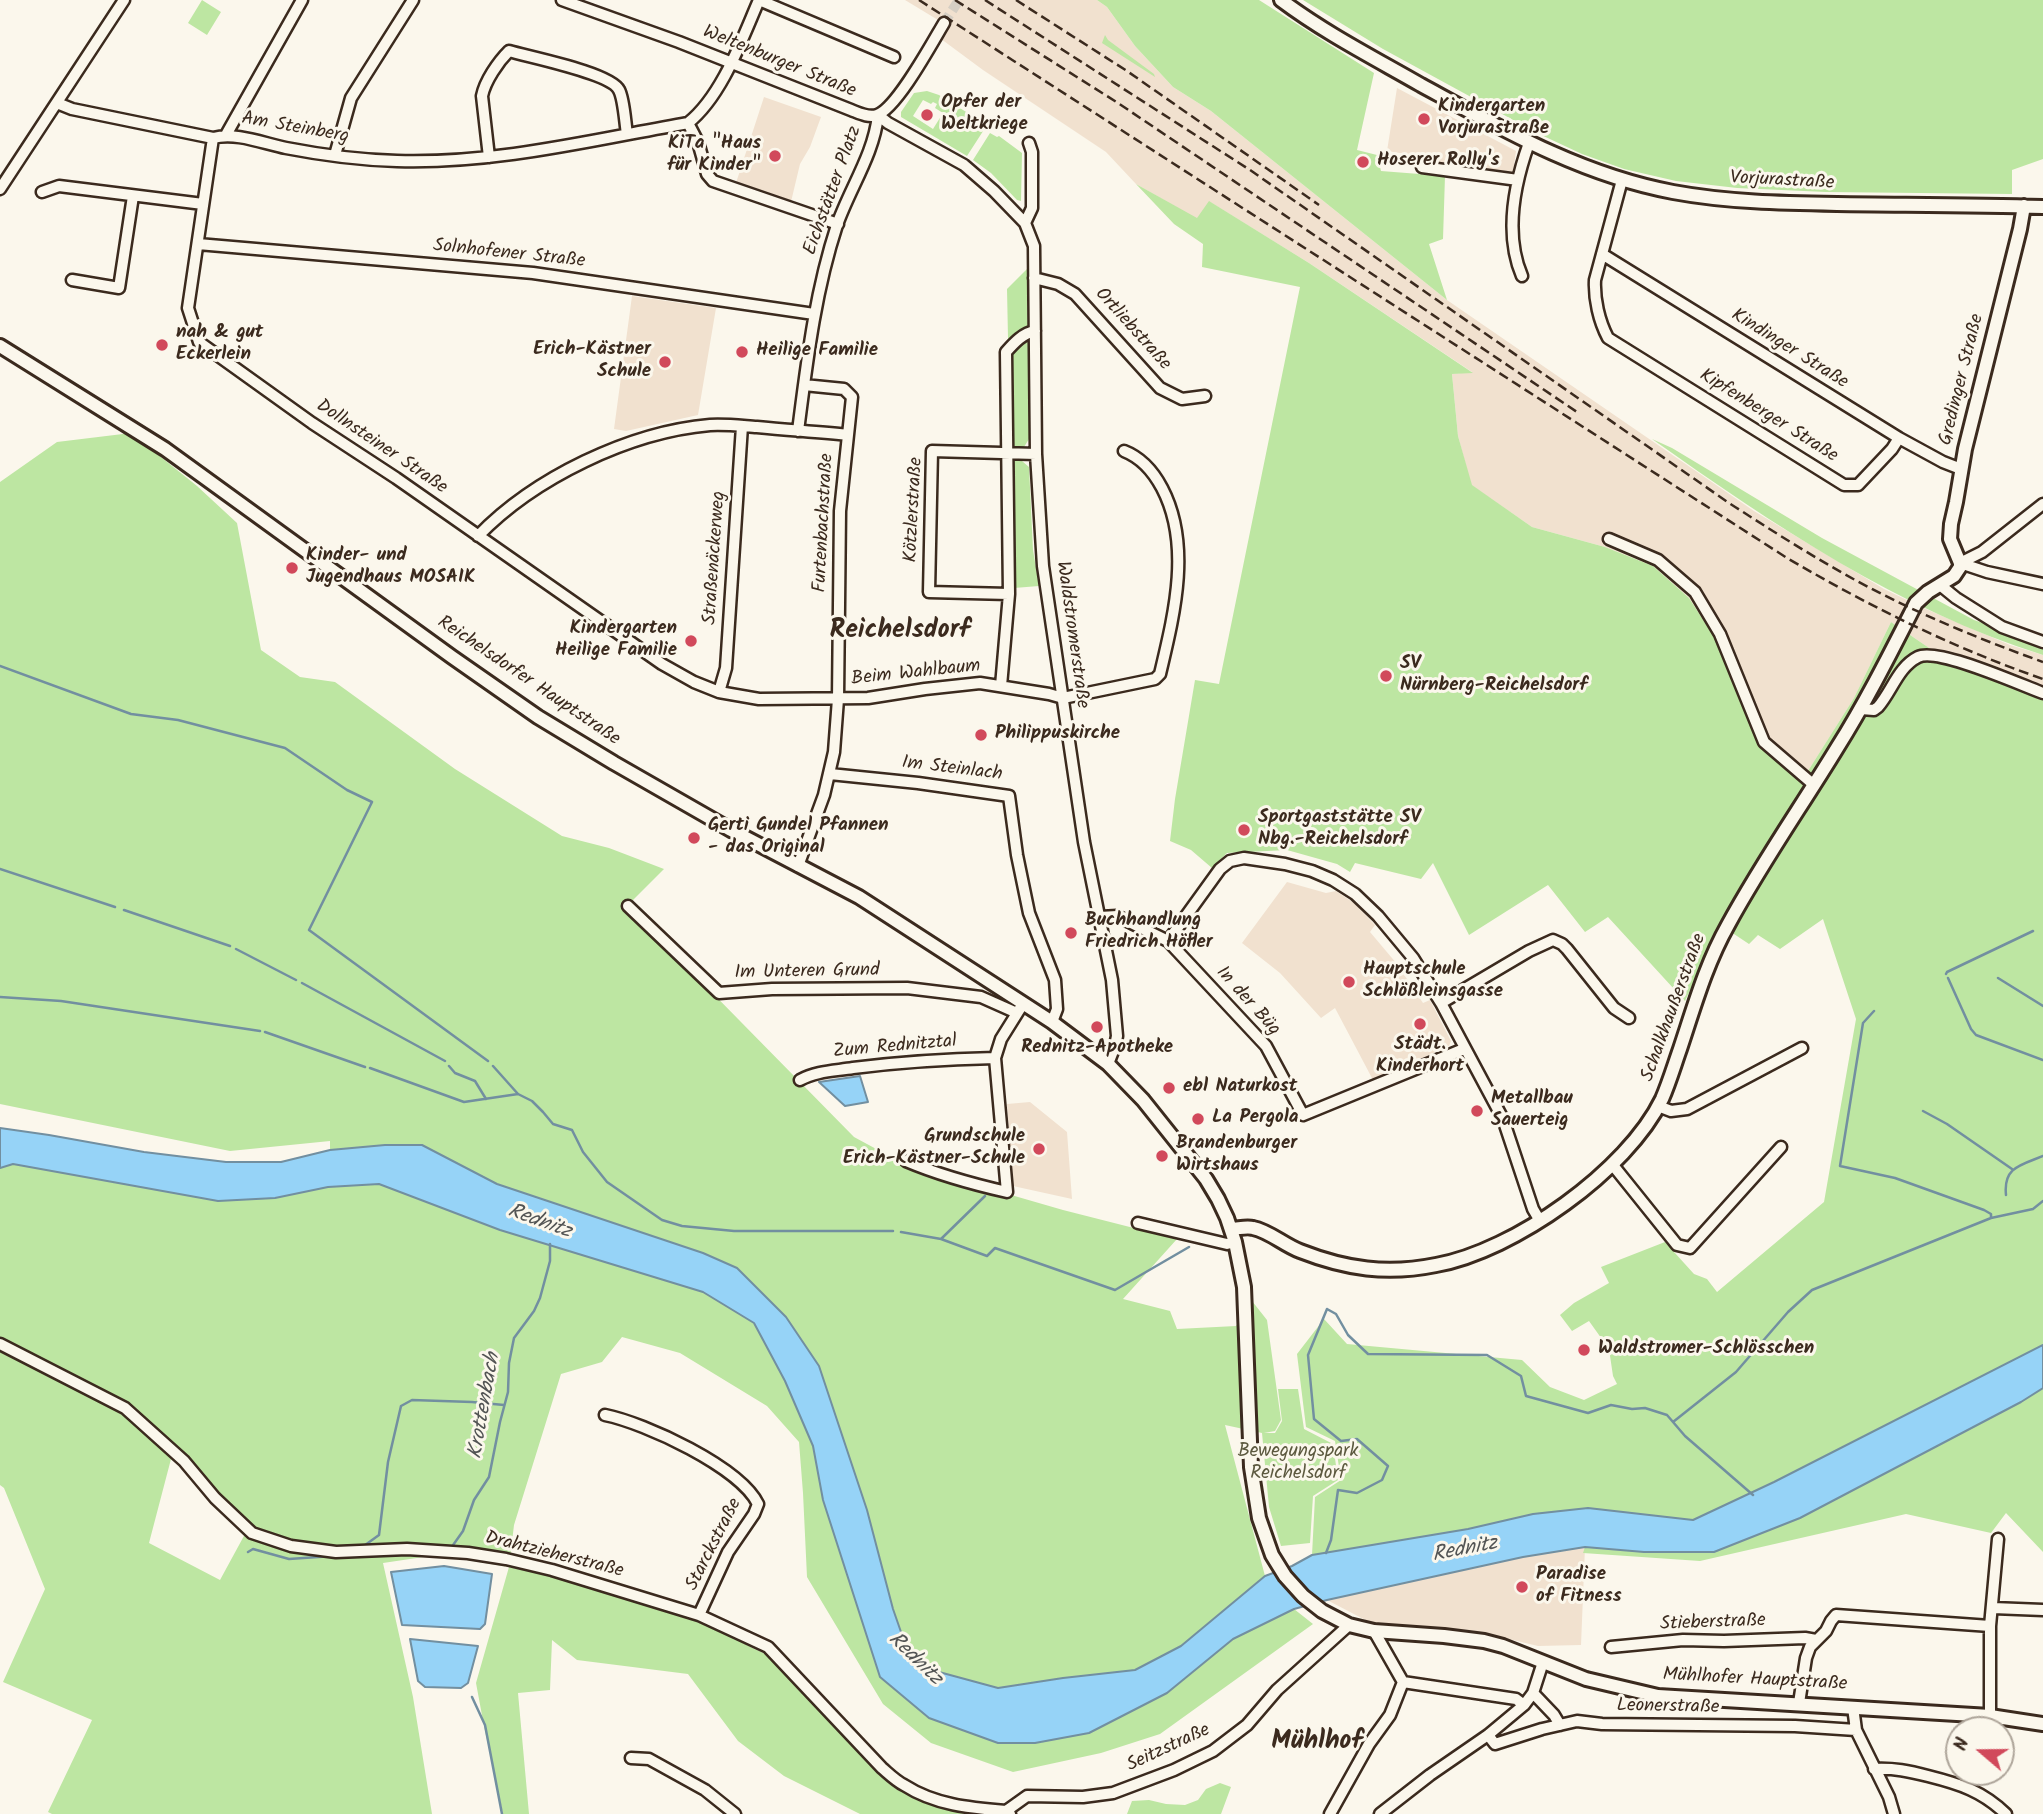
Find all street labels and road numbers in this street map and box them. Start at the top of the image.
street label: Weltenburger Straße [699,22,859,104]
street label: Am Steinberg [239,108,351,150]
street label: Eichstätter Platz [800,123,868,259]
street label: Vorjurastraße [1729,168,1835,196]
street label: Solnhofener Straße [432,236,586,274]
street label: Ortliebstraße [1089,284,1175,376]
street label: Kindinger Straße [1726,305,1852,395]
street label: Gredinger Straße [1936,312,1990,448]
street label: Kipfenberger Straße [1694,365,1842,469]
street label: Dollnsteiner Straße [311,396,451,500]
street label: Furtenbachstraße [810,453,840,593]
street label: Kötzlerstraße [901,457,929,563]
street label: Straßenäckerweg [700,490,732,626]
street label: Waldstromerstraße [1049,560,1093,710]
street label: Reichelsdorfer Hauptstraße [432,612,624,752]
street label: Beim Wahlbaum [850,656,982,692]
street label: Im Steinlach [900,753,1004,787]
street label: Schalkhaußerstraße [1638,931,1712,1085]
street label: Im Unteren Grund [734,960,880,986]
street label: In der Büg [1210,962,1284,1042]
street label: Zum Rednitztal [832,1031,958,1065]
street label: Starckstraße [682,1495,748,1595]
street label: Drahtzieherstraße [482,1528,626,1584]
street label: Stieberstraße [1660,1611,1766,1637]
street label: Mühlhofer Hauptstraße [1662,1665,1848,1697]
street label: Leonerstraße [1616,1696,1720,1720]
street label: Seitzstraße [1124,1720,1214,1778]

